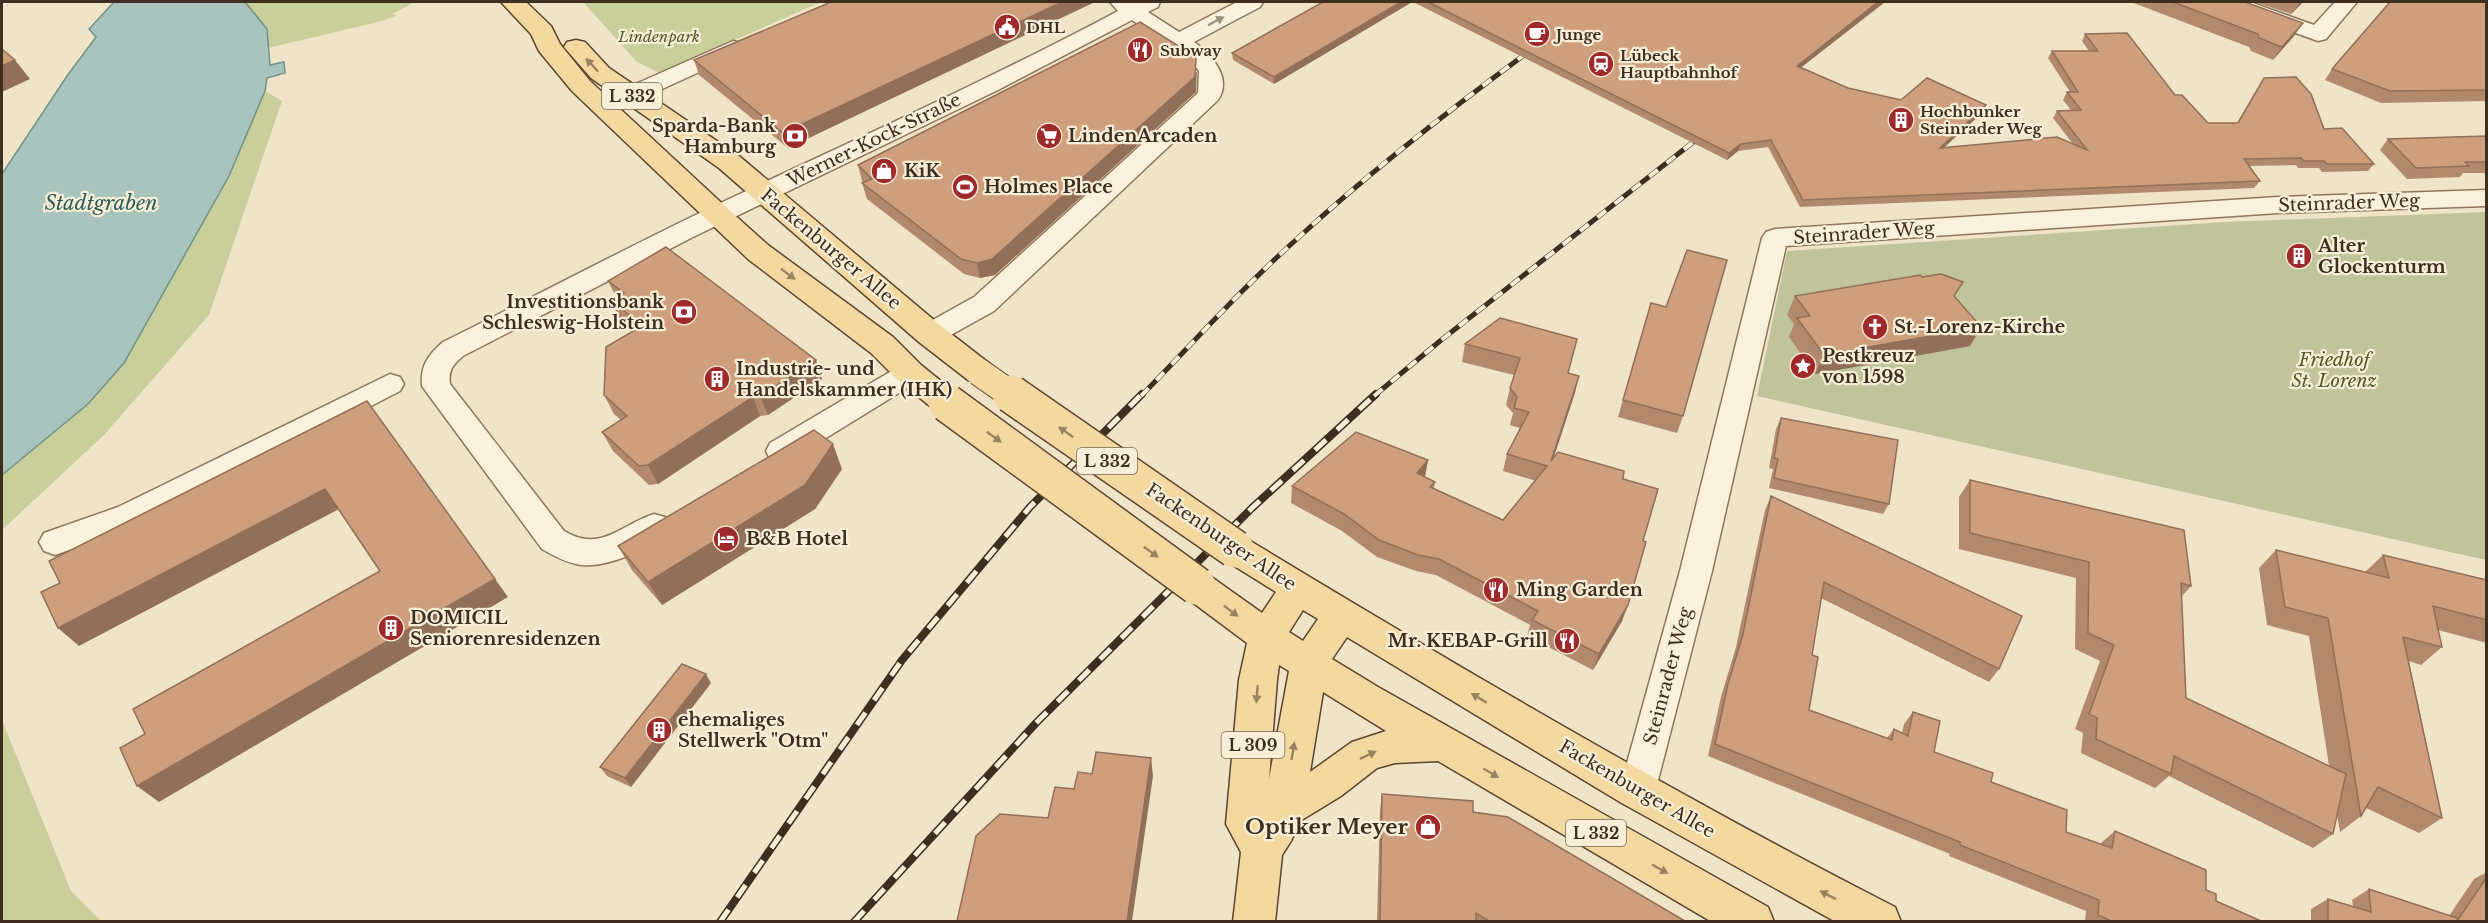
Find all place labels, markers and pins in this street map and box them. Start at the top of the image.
public building icon: DHL [992,12,1022,42]
place label: DHL [1026,18,1066,37]
cafe icon: Junge [1522,19,1552,49]
place label: Junge [1553,25,1601,44]
restaurant icon: Subway [1125,35,1155,65]
place label: Subway [1160,41,1222,60]
place label: Lübeck Hauptbahnhof [1620,46,1740,82]
station icon: Lübeck Hauptbahnhof [1586,49,1616,79]
place label: Hochbunker Steinrader Weg [1920,102,2043,138]
building icon: Hochbunker Steinrader Weg [1886,105,1916,135]
place label: Sparda-Bank Hamburg [652,115,777,158]
bank icon: Sparda-Bank Hamburg [780,121,810,151]
supermarket icon: LindenArcaden [1034,121,1064,151]
place label: LindenArcaden [1068,125,1217,147]
shop icon: KiK [869,156,899,186]
place label: KiK [904,160,941,182]
sports icon: Holmes Place [950,172,980,202]
place label: Holmes Place [984,176,1113,198]
place label: Alter Glockenturm [2317,235,2446,278]
building icon: Alter Glockenturm [2284,241,2314,271]
place label: Investitionsbank Schleswig-Holstein [482,291,665,334]
bank icon: Investitionsbank Schleswig-Holstein [669,297,699,327]
church icon: St.-Lorenz-Kirche [1860,312,1890,342]
place label: St.-Lorenz-Kirche [1894,316,2065,338]
place label: Pestkreuz von 1598 [1822,345,1915,388]
place icon: Pestkreuz von 1598 [1788,351,1818,381]
place label: Industrie- und Handelskammer (IHK) [736,358,952,401]
building icon: Industrie- und Handelskammer (IHK) [702,364,732,394]
hotel icon: B&B Hotel [711,524,741,554]
place label: B&B Hotel [746,528,848,550]
restaurant icon: Ming Garden [1481,575,1511,605]
place label: Ming Garden [1516,579,1643,601]
place label: DOMICIL Seniorenresidenzen [410,607,601,650]
building icon: DOMICIL Seniorenresidenzen [376,613,406,643]
restaurant icon: Mr. KEBAP-Grill [1552,626,1582,656]
place label: Mr. KEBAP-Grill [1387,630,1549,652]
place label: ehemaliges Stellwerk "Otm" [678,709,828,752]
building icon: ehemaliges Stellwerk "Otm" [644,715,674,745]
shop icon: Optiker Meyer [1413,812,1443,842]
place label: Optiker Meyer [1245,814,1409,840]

